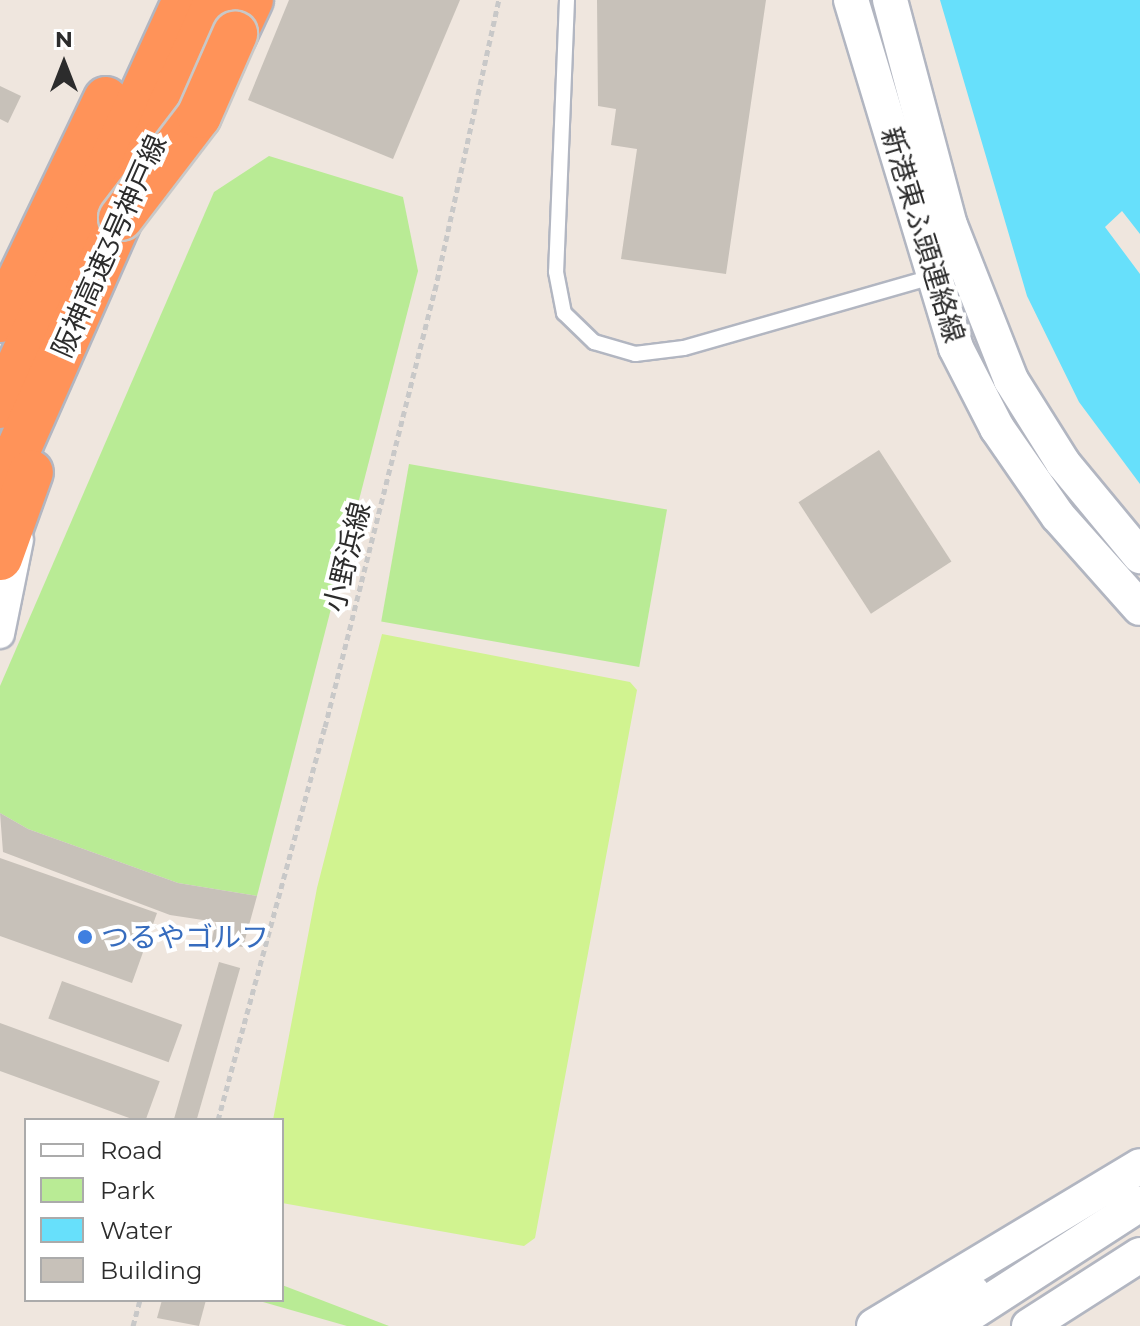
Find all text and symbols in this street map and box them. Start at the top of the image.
north arrow [24,24,104,104]
text: N [55,26,73,53]
street label: 新港東ふ頭連絡線 [874,123,972,347]
street label: 阪神高速3号神戸線 [45,130,173,362]
street label: 小野浜線 [317,499,377,615]
place label: つるやゴルフ [101,920,269,954]
marker: つるやゴルフ [76,928,94,946]
legend [24,1118,284,1302]
text: Road [100,1136,163,1165]
text: Park [100,1176,155,1205]
text: Water [100,1216,173,1245]
text: Building [100,1256,203,1285]

